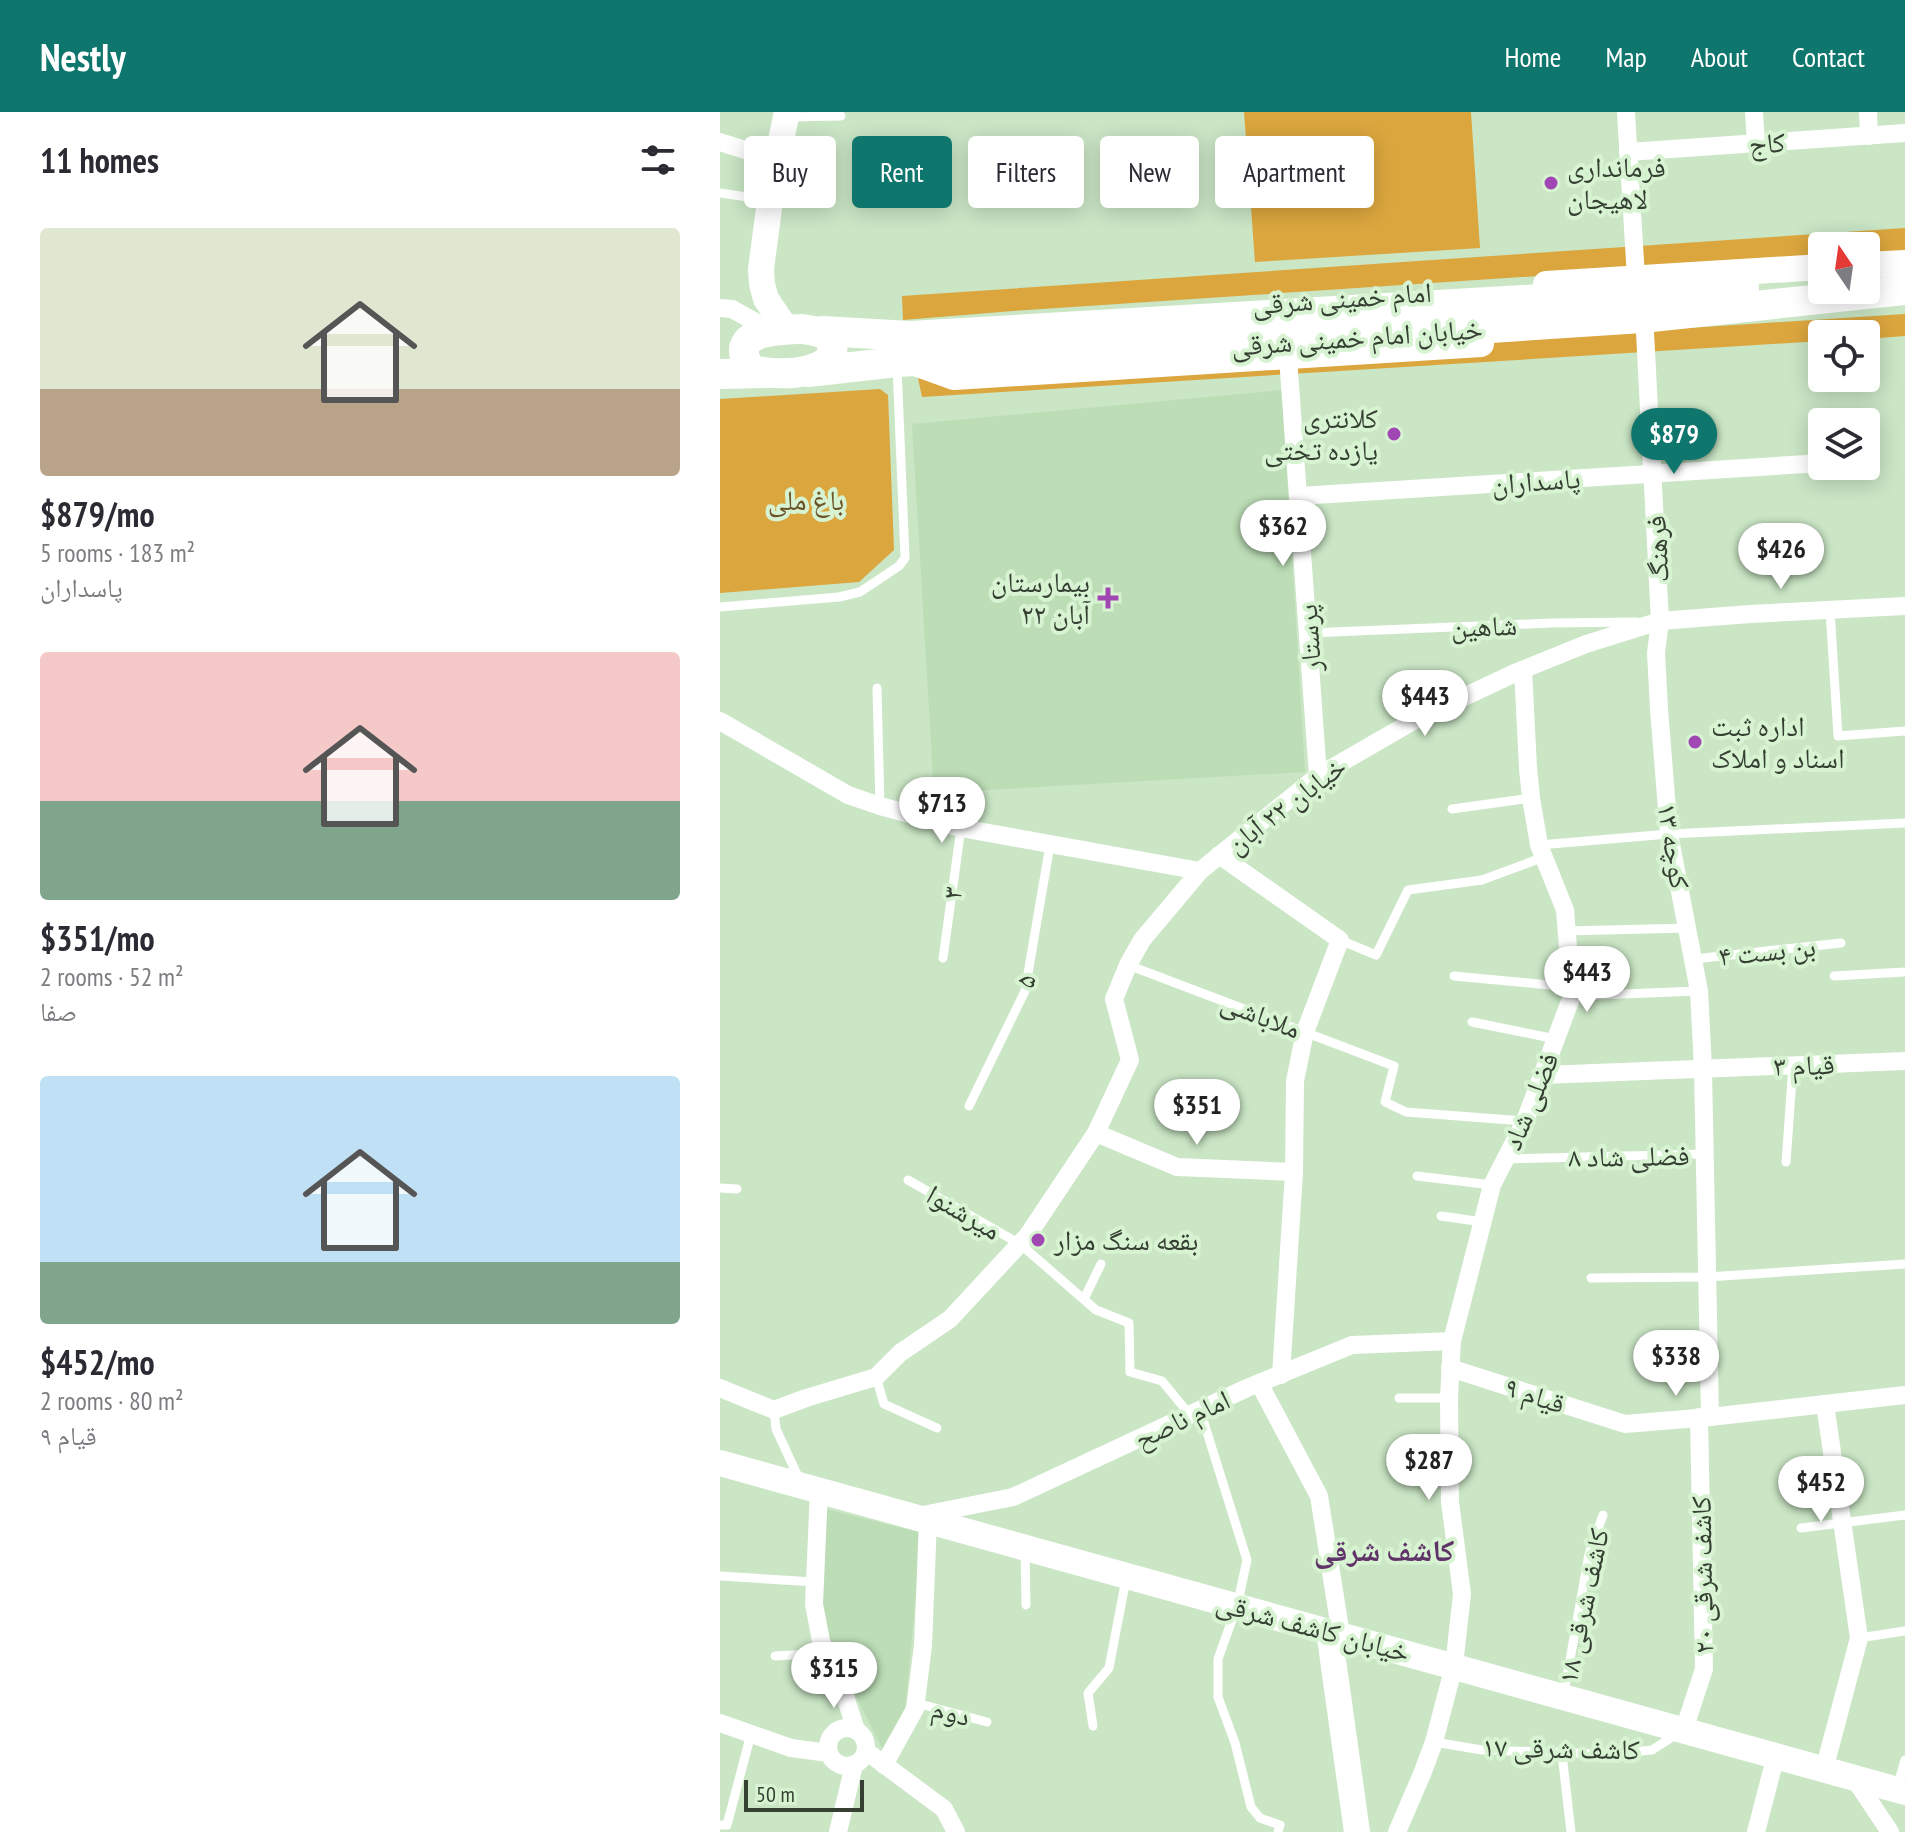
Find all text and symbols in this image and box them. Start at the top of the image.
text: Nestly [40,32,126,81]
text: Home [1505,38,1561,75]
text: Map [1605,38,1647,75]
text: About [1691,38,1748,75]
text: Contact [1792,38,1865,75]
street label: کاج [1747,123,1787,162]
chip: Buy [744,136,836,208]
chip: Rent [852,136,952,208]
chip: Filters [968,136,1084,208]
chip: New [1100,136,1199,208]
chip: Apartment [1215,136,1374,208]
text: 11 homes [40,138,159,182]
icon: filters [636,138,680,182]
place label: فرمانداری لاهیجان [1567,148,1666,217]
marker: فرمانداری لاهیجان [1542,174,1560,192]
north arrow [1808,232,1880,304]
map controls [1808,232,1880,480]
street label: امام خمینی شرقی [1251,273,1433,323]
icon: home [288,280,432,424]
street label: خیابان امام خمینی شرقی [1230,309,1484,365]
button: locate [1808,320,1880,392]
place label: کلانتری یازده تختی [1264,399,1378,468]
pin: $879 [1627,408,1721,476]
button: layers [1808,408,1880,480]
text: $879 [1649,417,1699,450]
marker: کلانتری یازده تختی [1385,425,1403,443]
street label: پاسداران [1490,459,1582,502]
park label: باغ ملی [768,481,844,518]
text: $879/mo [40,492,155,536]
pin: $362 [1236,500,1330,568]
text: $362 [1258,509,1308,542]
street label: فرهنگ [1636,515,1677,584]
pin: $426 [1734,523,1828,591]
text: $426 [1756,532,1806,565]
text: 5 rooms · 183 m² [40,536,195,569]
place label: بیمارستان ۲۲ آبان [991,563,1091,632]
text: پاسداران [40,571,123,604]
marker: بیمارستان ۲۲ آبان [1097,587,1119,609]
street label: پرستار [1288,603,1329,674]
street label: شاهین [1450,606,1518,645]
pin: $443 [1378,670,1472,738]
text: $443 [1400,679,1450,712]
icon: home [288,704,432,848]
place label: اداره ثبت اسناد و املاک [1711,707,1845,776]
marker: اداره ثبت اسناد و املاک [1686,733,1704,751]
street label: خیابان ۲۲ آبان [1218,747,1353,862]
pin: $713 [895,777,989,845]
text: $713 [917,786,967,819]
street label: کوچه ۱۳ [1649,800,1700,892]
street label: ۳ [932,884,971,902]
text: $351/mo [40,916,155,960]
street label: بن بست ۴ [1716,927,1817,974]
pin: $443 [1540,946,1634,1014]
text: $443 [1562,955,1612,988]
text: 2 rooms · 52 m² [40,960,184,993]
street label: ۵ [1005,970,1044,991]
street label: ملاباشی [1216,983,1306,1047]
text: صفا [40,995,77,1028]
street label: قیام ۳ [1773,1045,1835,1085]
street label: فضلی شاد [1492,1046,1567,1155]
pin: $351 [1150,1079,1244,1147]
text: $351 [1172,1088,1222,1121]
icon: home [288,1128,432,1272]
street label: فضلی شاد ۸ [1568,1136,1690,1175]
street label: میرشنوا [920,1175,1008,1248]
place label: بقعه سنگ مزار [1053,1221,1199,1258]
marker: بقعه سنگ مزار [1029,1231,1047,1249]
pin: $338 [1629,1330,1723,1398]
text: $338 [1651,1339,1701,1372]
text: $452/mo [40,1340,155,1384]
street label: قیام ۹ [1500,1367,1570,1423]
street label: امام ناصح [1128,1380,1236,1458]
text: 2 rooms · 80 m² [40,1384,184,1417]
text: قیام ۹ [40,1419,97,1452]
pin: $287 [1382,1434,1476,1502]
text: $287 [1404,1443,1454,1476]
pin: $452 [1774,1456,1868,1524]
text: $452 [1796,1465,1846,1498]
street label: کاشف شرقی ۲۰ [1682,1495,1721,1654]
street label: کاشف شرقی ۱۸ [1548,1525,1617,1687]
district label: کاشف شرقی [1314,1530,1454,1569]
street label: خیابان کاشف شرقی [1212,1583,1414,1670]
pin: $315 [787,1642,881,1710]
text: $315 [809,1651,859,1684]
street label: دوم [928,1689,974,1735]
street label: کاشف شرقی ۱۷ [1482,1728,1641,1767]
scale bar [744,1776,864,1812]
text: 50 m [756,1780,795,1808]

